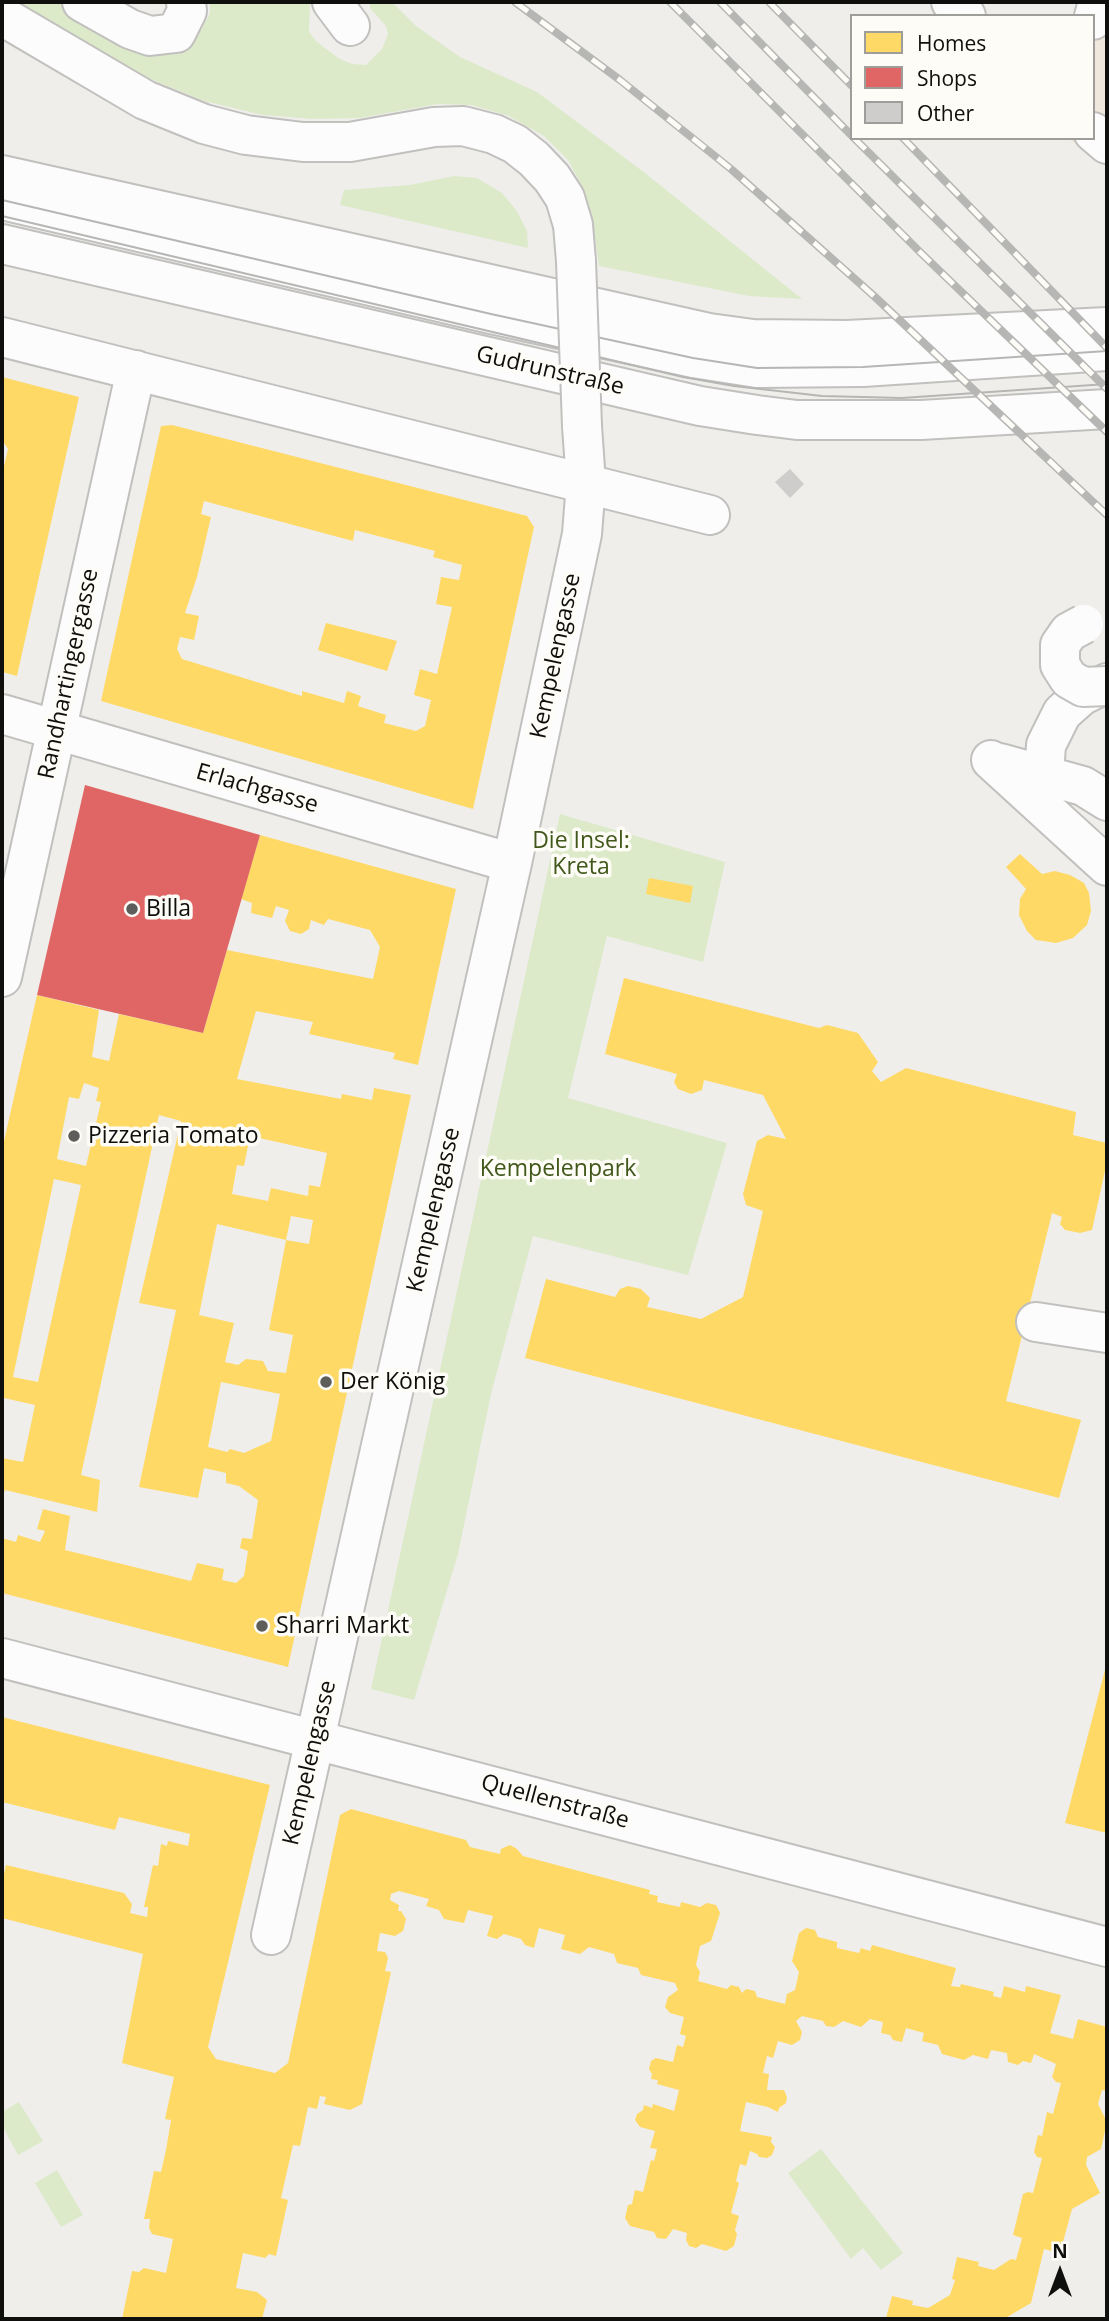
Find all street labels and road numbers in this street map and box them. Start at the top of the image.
street label: Gudrunstraße [473,341,627,401]
street label: Randhartingergasse [33,566,105,782]
street label: Kempelengasse [525,571,587,741]
street label: Erlachgasse [193,758,321,820]
street label: Kempelengasse [402,1125,466,1295]
street label: Kempelengasse [278,1678,342,1848]
street label: Quellenstraße [478,1769,632,1835]

